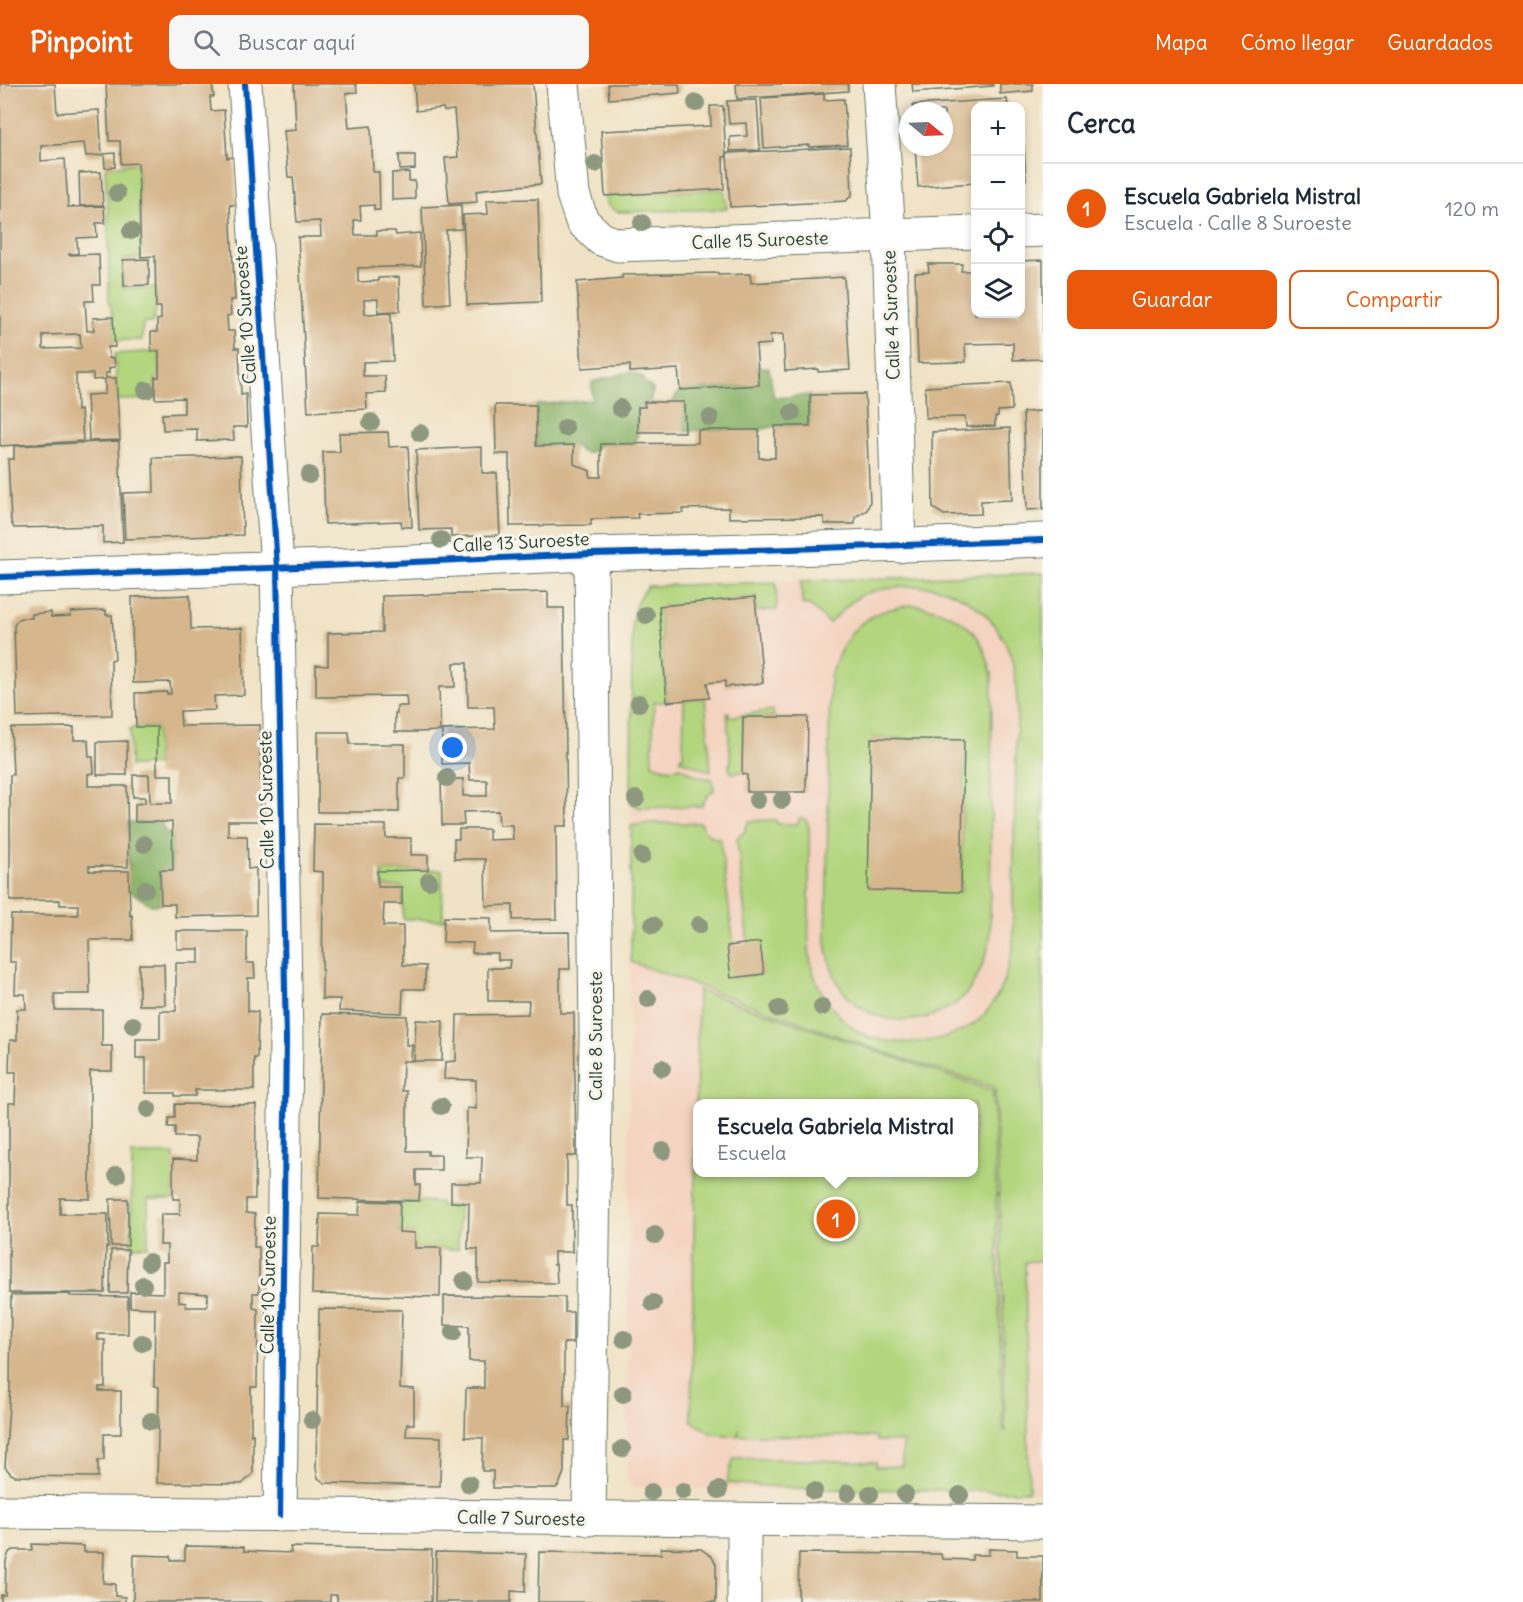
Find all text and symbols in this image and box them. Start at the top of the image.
search box [169,15,589,69]
text: Pinpoint [30,24,133,60]
icon: search [190,26,223,59]
text: Buscar aquí [238,28,355,56]
text: Mapa [1155,29,1208,56]
text: Cómo llegar [1241,29,1354,56]
text: Guardados [1387,29,1493,56]
north arrow [899,102,953,156]
map controls [971,102,1025,318]
button: + [971,102,1025,156]
text: Cerca [1067,107,1136,140]
button: − [971,156,1025,210]
text: Escuela Gabriela Mistral [1124,182,1361,210]
text: 1 [1083,196,1090,221]
text: 120 m [1445,196,1499,221]
button: locate [971,210,1025,264]
text: Escuela · Calle 8 Suroeste [1124,210,1352,235]
street label: Calle 15 Suroeste [691,226,829,254]
street label: Calle 10 Suroeste [229,245,261,385]
street label: Calle 4 Suroeste [877,250,905,380]
button: layers [971,264,1025,318]
button: Guardar [1067,270,1277,329]
button: Compartir [1289,270,1499,329]
street label: Calle 13 Suroeste [452,527,590,557]
street label: Calle 10 Suroeste [253,731,279,869]
your location [438,733,467,762]
street label: Calle 8 Suroeste [584,971,607,1101]
popup [693,1099,978,1177]
text: Escuela Gabriela Mistral [717,1112,954,1140]
text: Escuela [717,1140,786,1165]
pin: 1 [816,1196,856,1242]
street label: Calle 10 Suroeste [255,1216,281,1354]
street label: Calle 7 Suroeste [457,1505,585,1531]

